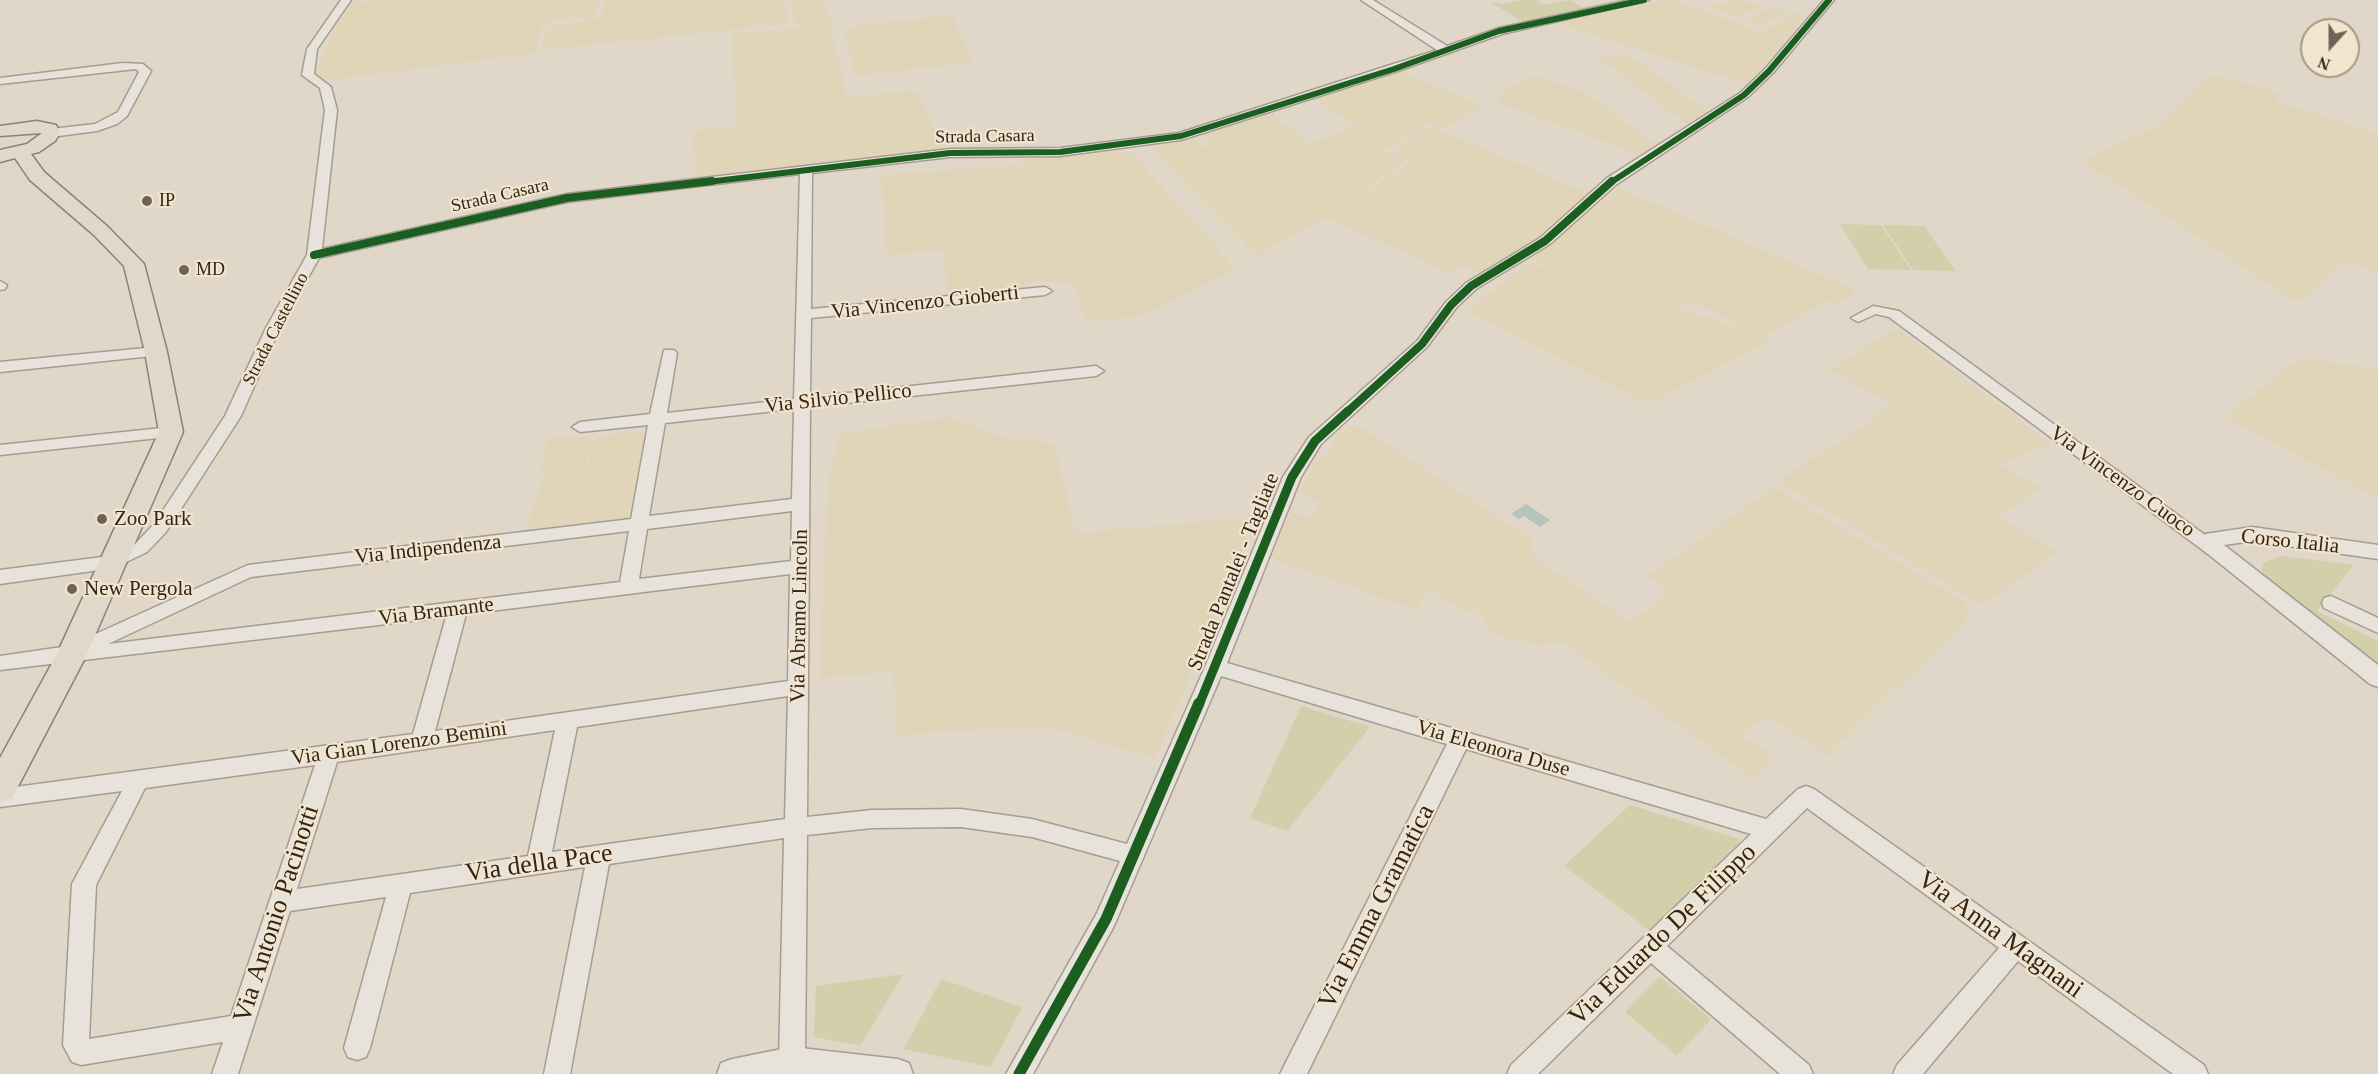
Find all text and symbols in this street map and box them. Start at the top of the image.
north arrow [2300,18,2360,78]
text: N [2316,53,2333,73]
street label: Strada Casara [935,125,1035,149]
street label: Strada Casara [449,174,551,218]
place label: IP [159,190,175,212]
marker: IP [140,194,154,208]
place label: MD [196,259,225,281]
marker: MD [177,263,191,277]
street label: Strada Castellino [238,269,314,389]
street label: Via Vincenzo Gioberti [830,281,1020,325]
street label: Via Silvio Pellico [763,379,913,419]
street label: Via Vincenzo Cuoco [2044,421,2200,543]
street label: Strada Pantalei - Tagliate [1183,469,1285,675]
place label: Zoo Park [114,506,192,532]
marker: Zoo Park [95,512,109,526]
street label: Corso Italia [2240,524,2340,560]
street label: Via Abramo Lincoln [786,529,814,703]
street label: Via Indipendenza [353,530,503,570]
place label: New Pergola [84,576,193,602]
marker: New Pergola [65,582,79,596]
street label: Via Bramante [377,592,495,632]
street label: Via Eleonora Duse [1413,715,1573,783]
street label: Via Gian Lorenzo Bemini [290,716,508,772]
street label: Via Emma Gramatica [1312,800,1442,1014]
street label: Via Antonio Pacinotti [227,801,327,1027]
street label: Via Eduardo De Filippo [1563,837,1763,1033]
street label: Via della Pace [463,838,615,890]
street label: Via Anna Magnani [1911,864,2089,1006]

